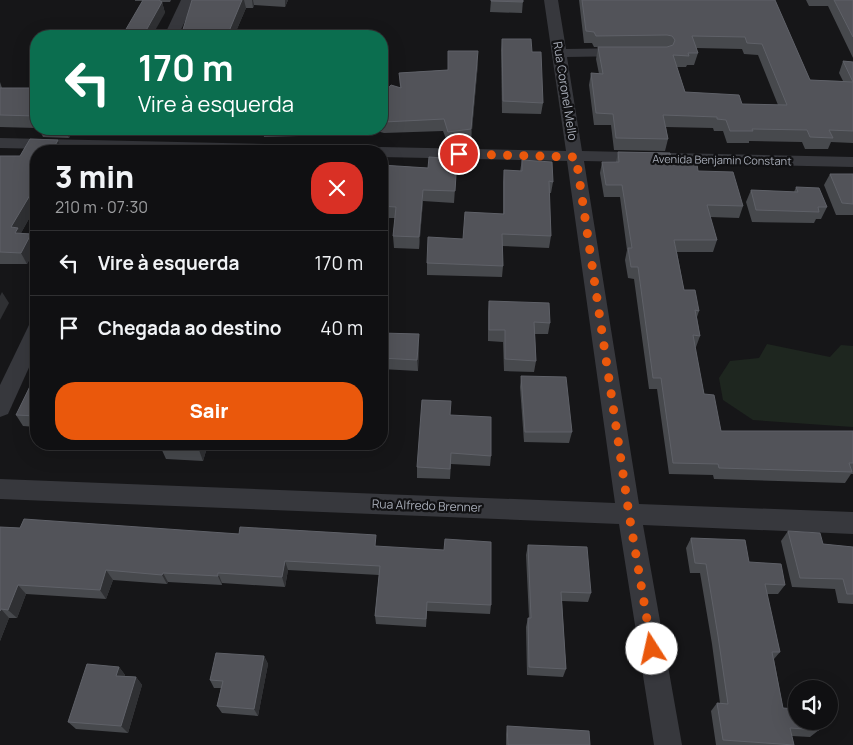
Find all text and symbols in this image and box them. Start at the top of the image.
street label: Rua Coronel Mello [549,40,582,142]
text: 170 m [138,44,234,92]
icon: left [55,50,120,115]
text: Vire à esquerda [138,89,294,119]
pin [438,133,480,175]
icon: arrive [445,140,473,168]
street label: Avenida Benjamin Constant [652,151,792,168]
text: 3 min [55,156,134,197]
button: close [311,162,363,214]
text: 210 m · 07:30 [55,196,148,218]
icon: left [55,249,83,277]
text: Vire à esquerda [98,250,239,276]
text: 170 m [315,250,363,276]
icon: arrive [55,314,83,342]
text: Chegada ao destino [98,315,281,341]
text: 40 m [320,315,363,341]
button: Sair [55,382,363,440]
street label: Rua Alfredo Brenner [372,495,483,516]
position arrow [625,622,677,674]
map controls [788,680,838,730]
button: sound [788,680,838,730]

